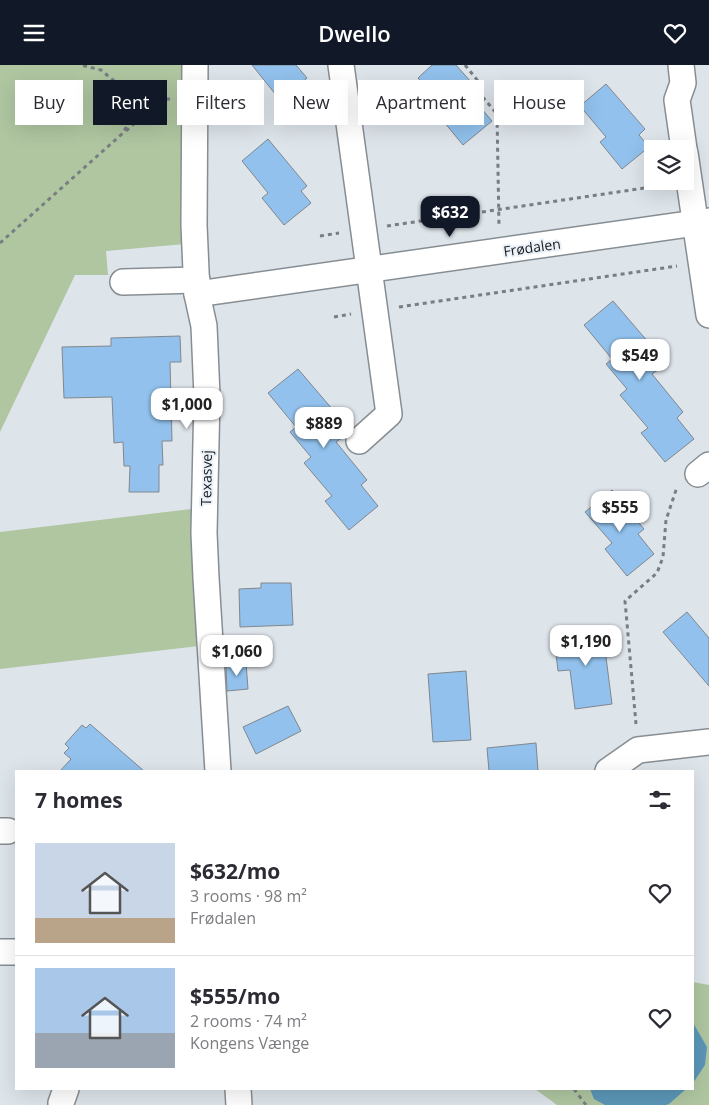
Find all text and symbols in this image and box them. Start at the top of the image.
text: Dwello [318,18,391,48]
icon: menu [20,19,48,47]
icon: heart [661,19,689,47]
chip: Buy [15,80,83,125]
chip: Rent [93,80,167,125]
chip: Filters [177,80,264,125]
chip: New [274,80,348,125]
chip: Apartment [358,80,484,125]
chip: House [494,80,584,125]
map controls [644,140,694,190]
button: layers [644,140,694,190]
pin: $632 [420,195,480,238]
text: $632 [432,201,468,223]
street label: Frødalen [502,234,562,260]
pin: $549 [610,339,670,381]
text: $549 [622,344,658,366]
pin: $1,000 [146,387,228,430]
text: $1,000 [162,393,212,415]
pin: $889 [294,407,354,449]
text: $889 [306,412,342,434]
street label: Texasvej [196,450,216,506]
pin: $555 [590,491,650,533]
text: $555 [602,496,638,518]
pin: $1,190 [545,625,627,667]
text: $1,190 [561,630,611,652]
pin: $1,060 [196,635,278,677]
text: $1,060 [212,640,262,662]
text: 7 homes [35,786,123,814]
icon: filters [646,786,674,814]
text: $632/mo [190,857,280,885]
icon: home [75,863,135,923]
icon: heart [646,879,674,907]
text: 3 rooms · 98 m² [190,885,307,907]
text: Frødalen [190,907,256,929]
text: $555/mo [190,982,280,1010]
icon: home [75,988,135,1048]
icon: heart [646,1004,674,1032]
text: 2 rooms · 74 m² [190,1010,307,1032]
text: Kongens Vænge [190,1032,309,1054]

